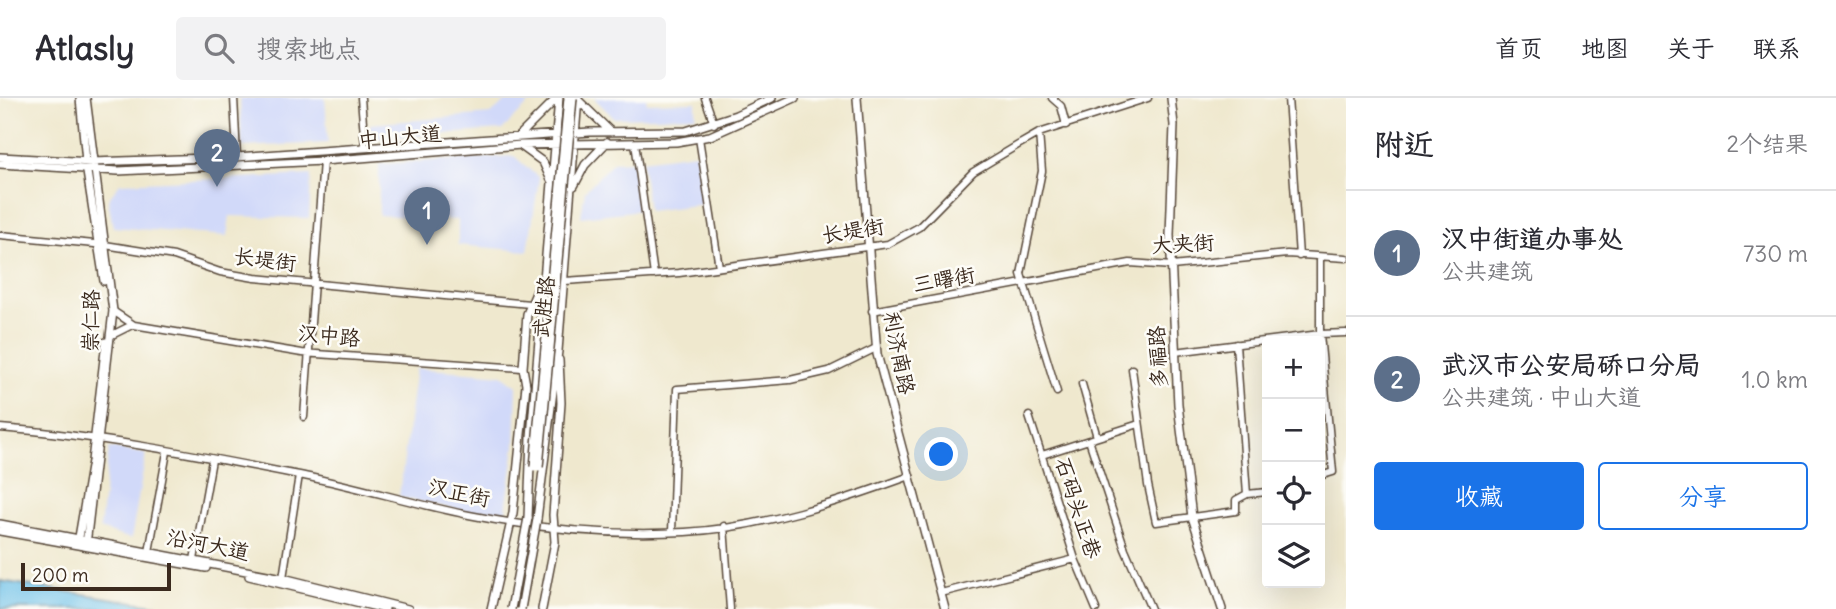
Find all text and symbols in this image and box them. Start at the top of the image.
search box [176,17,666,80]
text: Atlasly [35,27,134,69]
icon: search [200,29,238,67]
text: 搜索地点 [256,32,360,65]
text: 首页 [1495,33,1543,63]
text: 地图 [1581,33,1629,63]
text: 关于 [1667,33,1715,63]
text: 联系 [1753,33,1801,63]
street label: 中山大道 [357,119,443,154]
text: 附近 [1374,125,1434,163]
pin: 2 [194,129,240,187]
text: 2个结果 [1726,129,1808,158]
pin: 1 [404,187,450,245]
street label: 长堤街 [820,212,886,249]
text: 汉中街道办事处 [1441,222,1623,255]
street label: 大夹街 [1151,228,1215,259]
text: 1 [1392,239,1402,268]
text: 730 m [1743,239,1808,268]
street label: 长堤街 [232,242,298,277]
text: 公共建筑 [1441,256,1533,285]
street label: 三曙街 [911,261,977,298]
street label: 武胜路 [527,274,560,340]
street label: 崇仁路 [76,289,105,353]
street label: 利济南路 [878,309,921,397]
street label: 汉中路 [296,319,362,352]
street label: 多福路 [1142,325,1173,389]
map controls [1262,336,1325,588]
button: + [1262,336,1325,399]
text: 武汉市公安局硚口分局 [1441,348,1701,381]
text: 2 [1391,365,1403,394]
text: 1.0 km [1742,365,1808,394]
text: 公共建筑 · 中山大道 [1441,382,1641,411]
button: − [1262,399,1325,462]
your location [924,437,958,471]
street label: 石码头正巷 [1049,454,1108,562]
button: locate [1262,462,1325,525]
button: 收藏 [1374,462,1584,530]
button: 分享 [1598,462,1808,530]
street label: 汉正街 [425,473,493,512]
street label: 沿河大道 [164,523,252,566]
button: layers [1262,525,1325,588]
scale bar [21,560,172,592]
text: 200 m [32,563,89,587]

